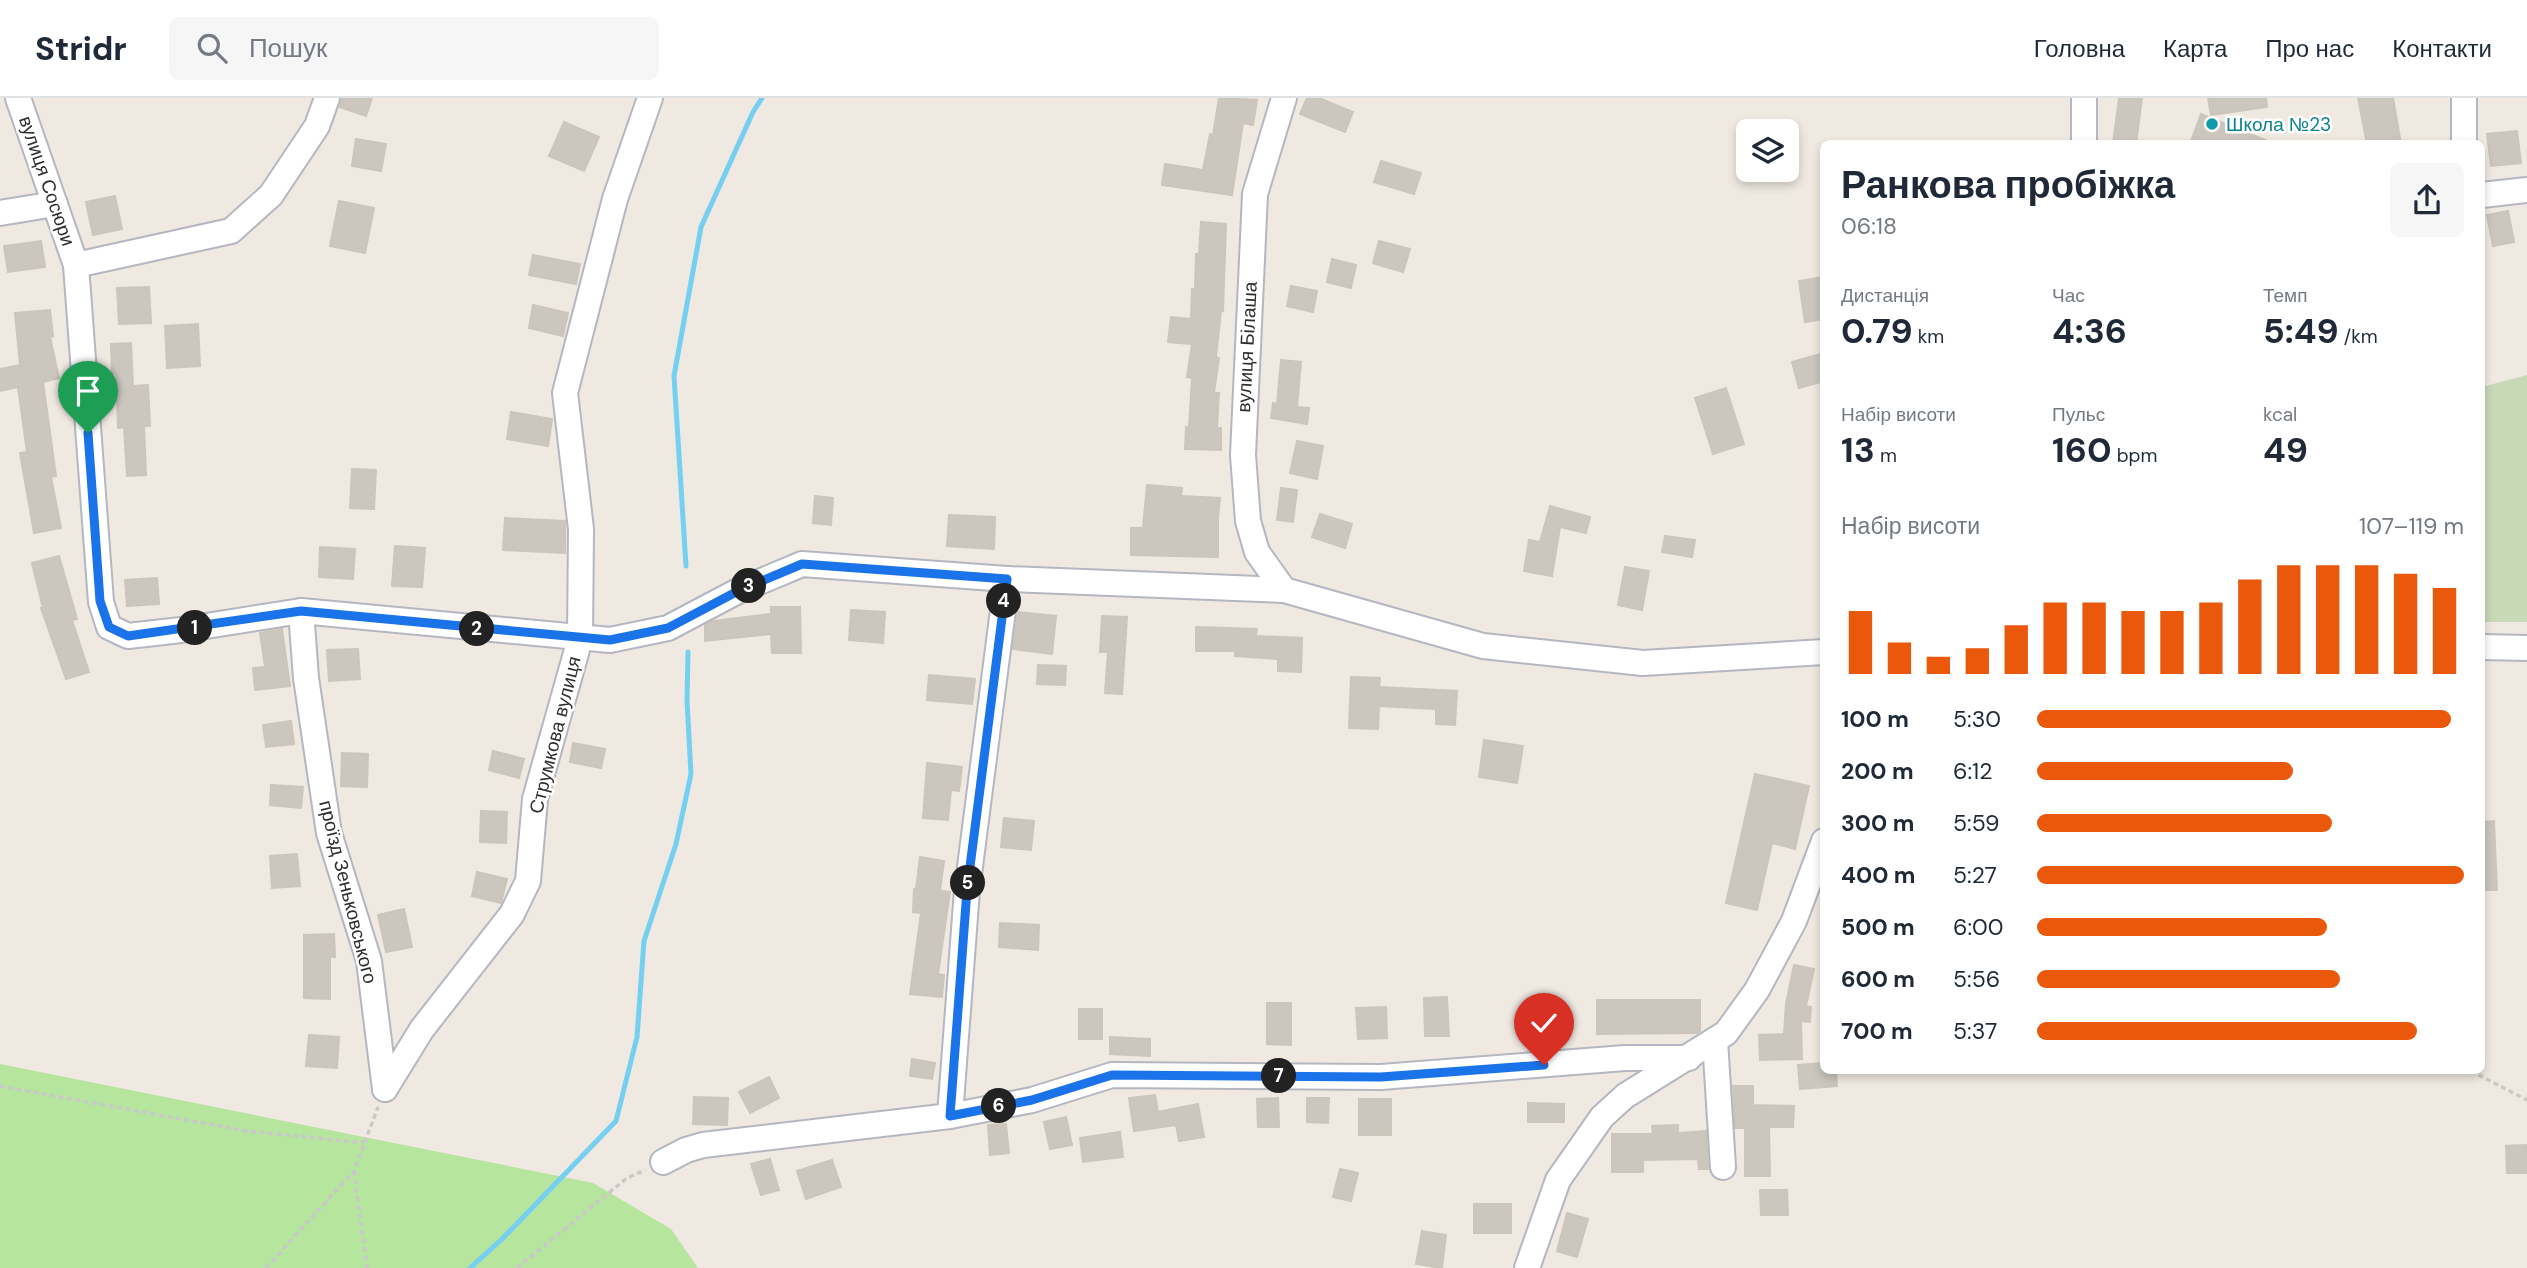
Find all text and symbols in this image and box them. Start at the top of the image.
search box [169,17,659,80]
text: Stridr [35,27,127,70]
icon: search [193,29,231,67]
text: Пошук [249,31,327,65]
text: Головна [2034,33,2125,64]
text: Карта [2163,33,2227,64]
text: Про нас [2265,33,2354,64]
text: Контакти [2392,33,2492,64]
place label: Школа №23 [2226,112,2331,137]
street label: вулиця Сосюри [13,113,81,249]
marker: Школа №23 [2204,116,2220,132]
map controls [1736,119,1799,182]
button: layers [1736,119,1799,182]
text: Ранкова пробіжка [1841,160,2175,210]
button: share [2390,163,2464,237]
text: 06:18 [1841,211,1897,241]
street label: вулиця Білаша [1231,281,1263,413]
text: Дистанція [1841,283,1929,308]
text: Час [2052,283,2085,308]
text: Темп [2263,283,2307,308]
text: 0.79 [1841,308,1913,354]
text: 4:36 [2052,308,2127,354]
text: 5:49 [2263,308,2339,354]
text: km [1913,324,1944,349]
text: /km [2339,324,2378,349]
pin [58,361,118,433]
icon: arrive [69,372,107,410]
text: Набір висоти [1841,402,1956,427]
text: Пульс [2052,402,2105,427]
text: kcal [2263,402,2297,427]
text: 13 [1841,427,1875,473]
text: 160 [2052,427,2112,473]
text: 49 [2263,427,2308,473]
text: m [1875,443,1897,468]
text: bpm [2112,443,2157,468]
text: Набір висоти [1841,511,1980,541]
text: 107–119 m [2359,511,2464,541]
pin: 3 [732,568,766,603]
text: 3 [743,573,754,598]
pin: 4 [986,584,1021,618]
text: 4 [997,588,1010,613]
pin: 1 [178,610,212,646]
pin: 2 [460,612,494,646]
text: 1 [191,615,198,640]
text: 2 [471,616,482,641]
street label: Струмкова вулиця [523,654,587,816]
text: 100 m [1841,704,1909,734]
text: 5:30 [1953,704,2001,734]
text: 200 m [1841,756,1914,786]
text: 6:12 [1953,756,1993,786]
street label: проїзд Зеньковського [313,798,383,986]
text: 300 m [1841,808,1914,838]
text: 5:59 [1953,808,1999,838]
text: 400 m [1841,860,1915,890]
text: 5:27 [1953,860,1997,890]
pin: 5 [950,866,986,900]
text: 5 [962,870,973,895]
text: 500 m [1841,912,1915,942]
text: 6:00 [1953,912,2004,942]
text: 600 m [1841,964,1915,994]
text: 5:56 [1953,964,2000,994]
pin [1514,993,1574,1065]
icon: check [1525,1004,1563,1042]
text: 700 m [1841,1016,1913,1046]
text: 5:37 [1953,1016,1997,1046]
pin: 7 [1262,1058,1296,1094]
text: 7 [1273,1063,1284,1088]
pin: 6 [982,1088,1016,1124]
text: 6 [992,1093,1005,1118]

